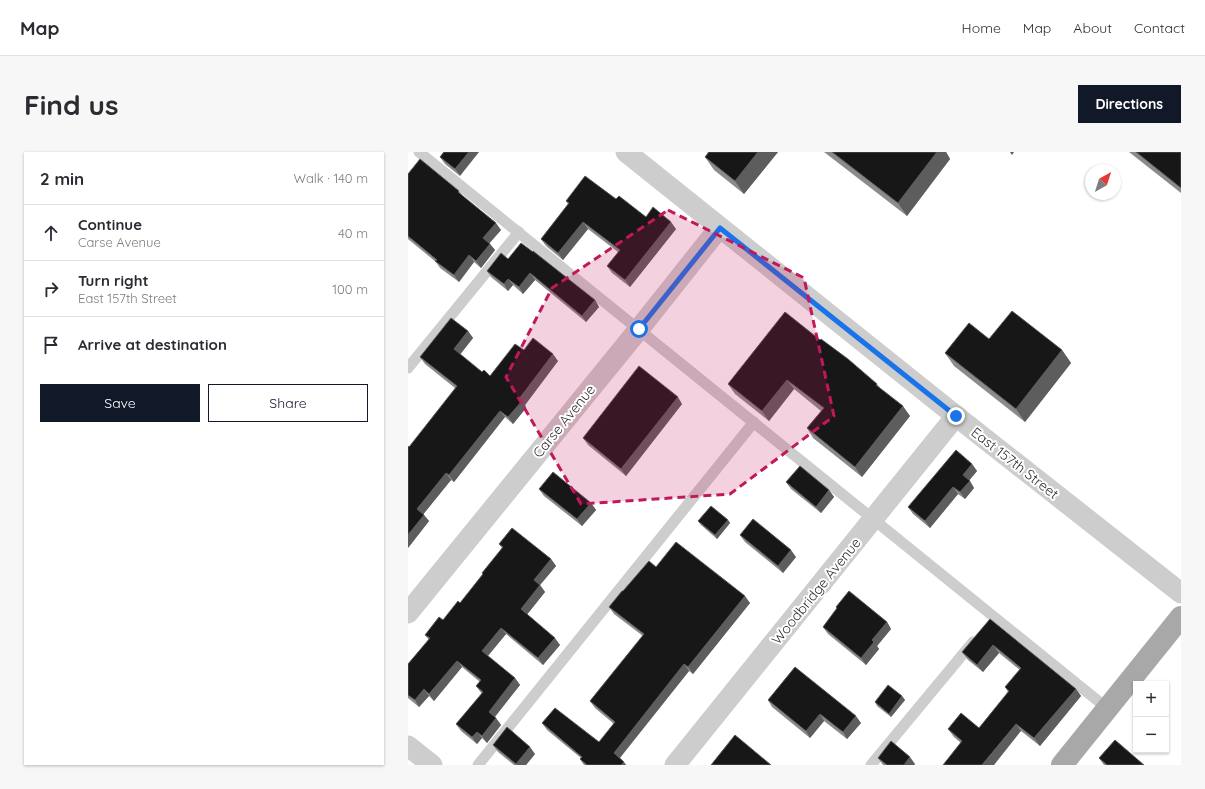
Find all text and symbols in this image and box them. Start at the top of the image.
text: Map [20,16,59,40]
text: Home [962,19,1001,37]
text: Map [1023,19,1051,37]
text: About [1073,19,1112,37]
text: Contact [1134,19,1185,37]
button: Directions [1078,85,1181,123]
text: Find us [24,87,118,122]
north arrow [1085,164,1121,200]
text: 2 min [40,168,84,189]
text: Walk · 140 m [293,170,368,186]
text: Continue [78,215,142,234]
icon: ahead [40,222,62,244]
text: 40 m [338,225,368,241]
text: Carse Avenue [78,234,161,250]
text: Turn right [78,271,149,290]
icon: right [40,278,62,300]
text: 100 m [332,281,368,297]
text: East 157th Street [78,290,177,306]
route start [630,320,648,338]
icon: arrive [40,334,62,356]
text: Arrive at destination [78,335,227,354]
street label: Carse Avenue [529,381,599,461]
button: Save [40,384,200,422]
button: Share [208,384,368,422]
route end [947,407,965,425]
street label: East 157th Street [968,423,1063,503]
street label: Woodbridge Avenue [767,534,865,648]
map controls [1133,681,1169,753]
button: + [1133,681,1169,717]
button: − [1133,717,1169,753]

